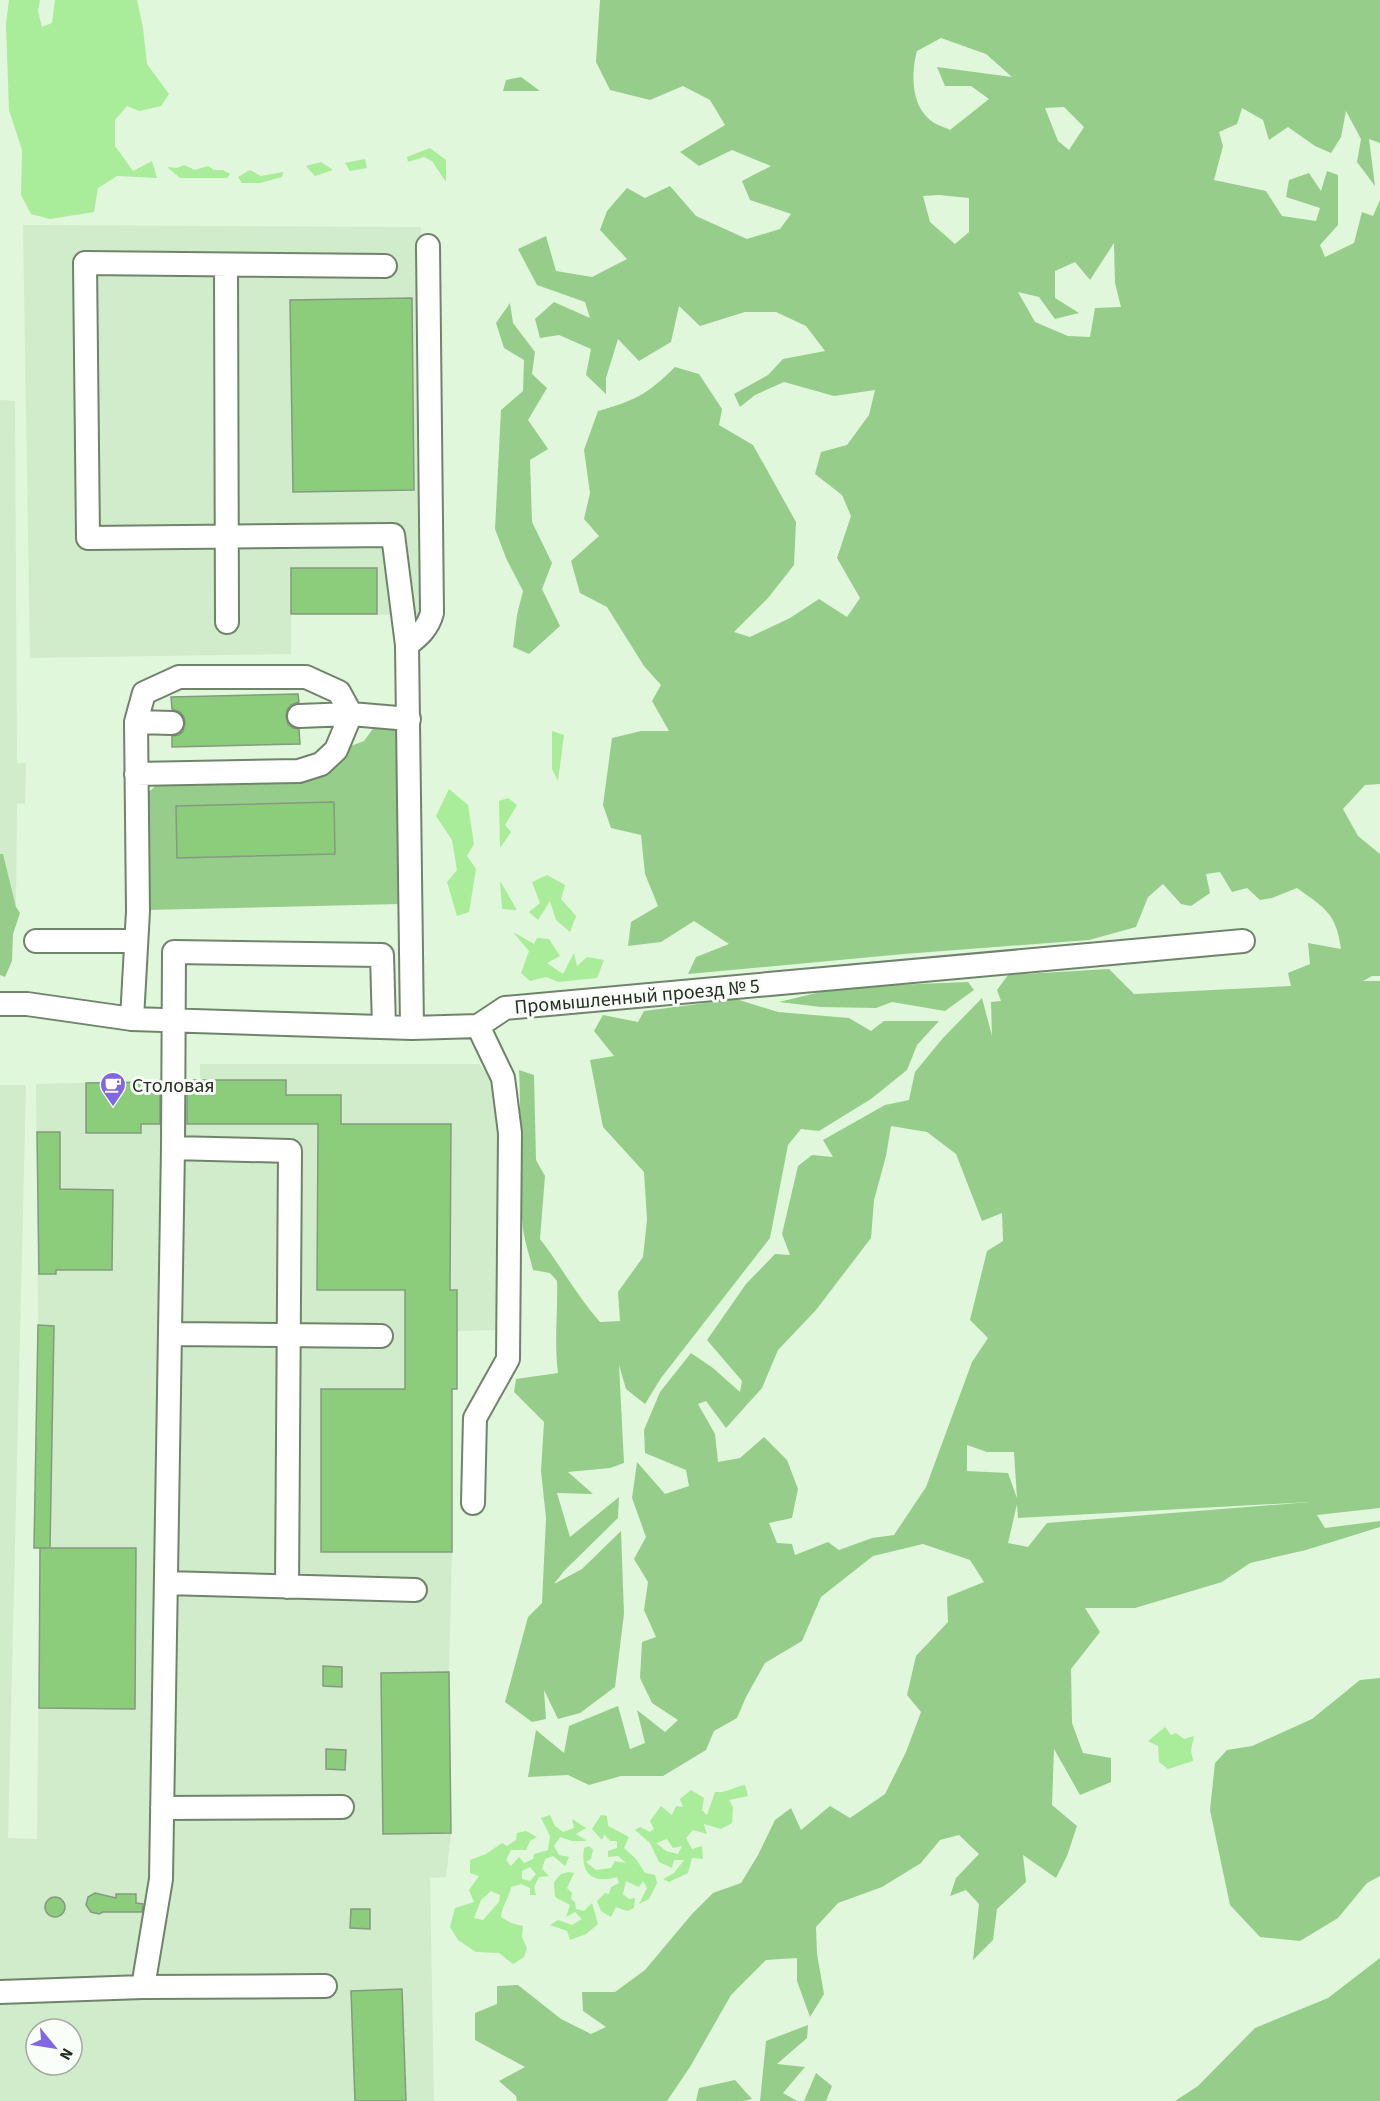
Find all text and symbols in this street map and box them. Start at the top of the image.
street label: Промышленный проезд № 5 [513,972,761,1022]
cafe icon: Столовая [98,1070,128,1108]
place label: Столовая [132,1072,215,1100]
north arrow [24,2017,84,2077]
text: N [54,2044,78,2064]

